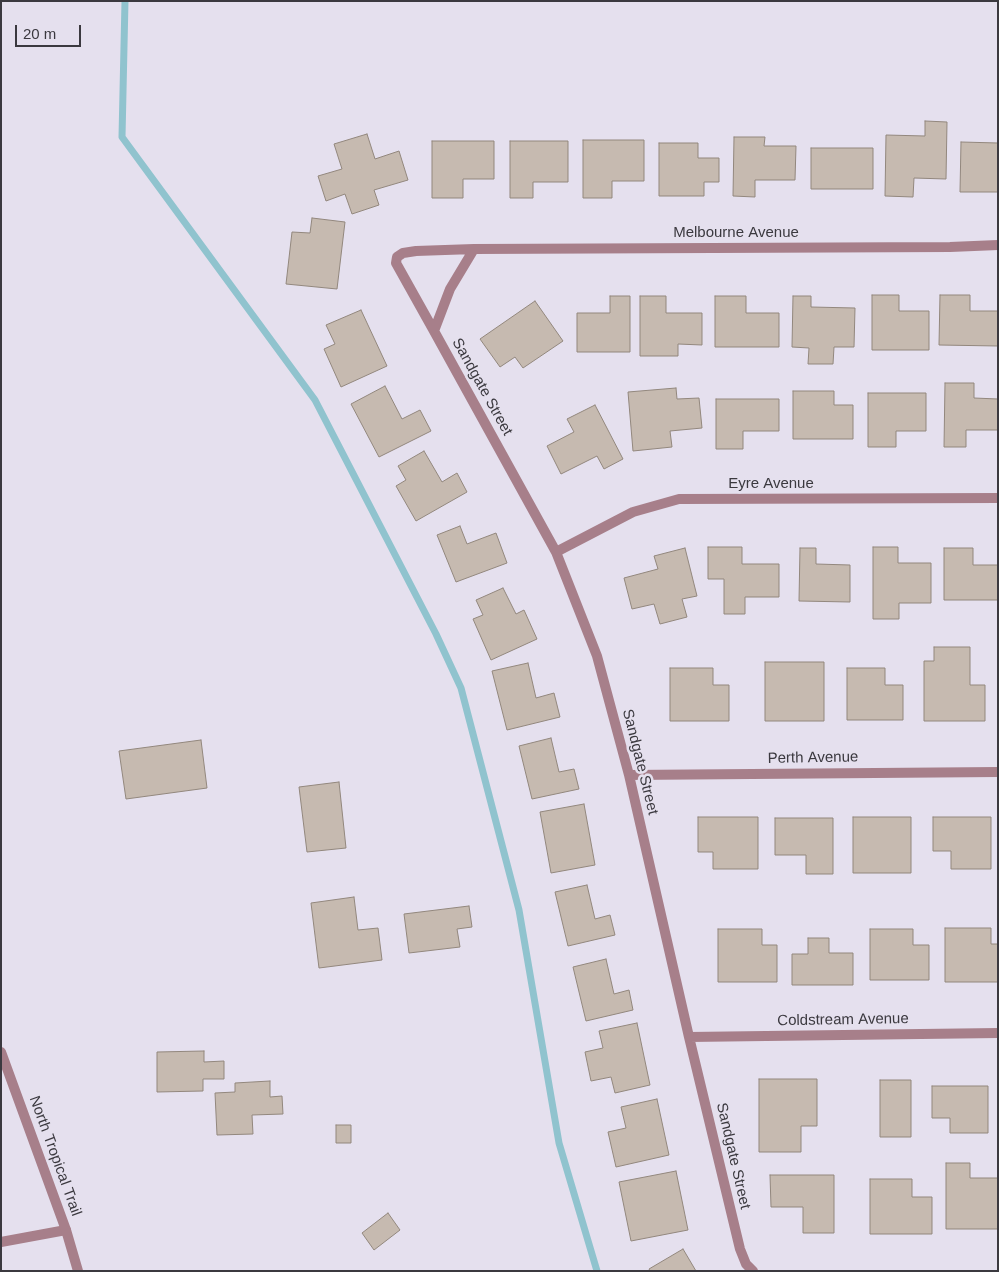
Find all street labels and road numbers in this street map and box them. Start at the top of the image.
street label: Melbourne Avenue [673,224,799,242]
street label: Sandgate Street [448,335,516,439]
street label: Eyre Avenue [728,475,814,493]
street label: Sandgate Street [618,707,662,817]
street label: Perth Avenue [768,748,858,768]
street label: Coldstream Avenue [777,1010,909,1030]
street label: North Tropical Trail [25,1094,85,1218]
street label: Sandgate Street [712,1101,754,1211]

